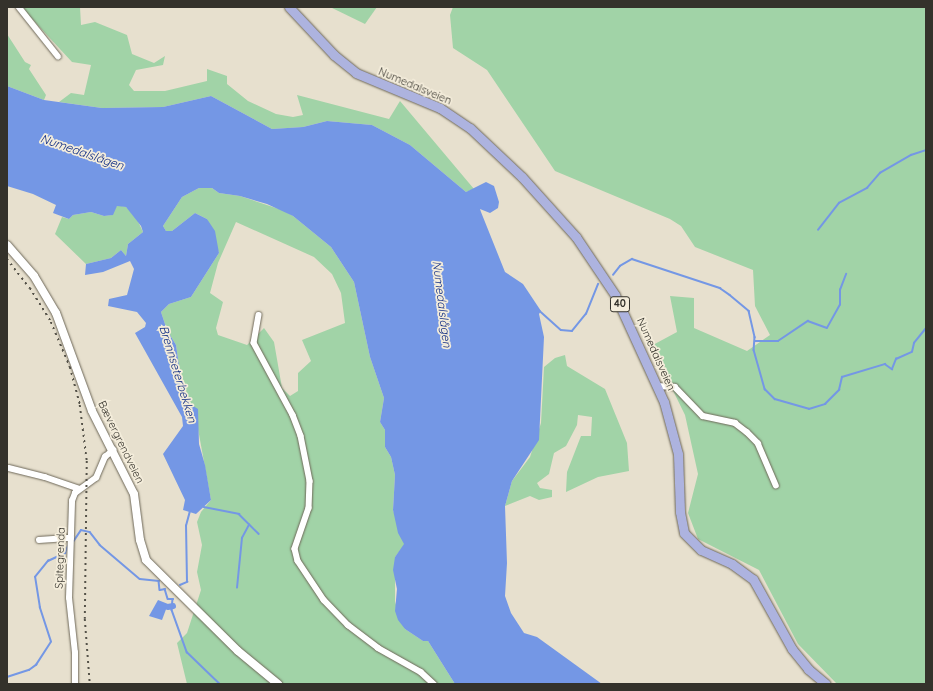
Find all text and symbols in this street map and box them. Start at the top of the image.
street label: Numedalsveien [376,65,454,107]
water label: Numedalslågen [38,131,126,173]
water label: Numedalslågen [430,260,454,348]
road number: 40 [609,296,631,312]
street label: Numedalsveien [634,315,678,393]
water label: Brennseterbekken [156,324,200,424]
street label: Bævergrendveien [95,399,147,485]
street label: Spitegrenda [52,527,68,589]

